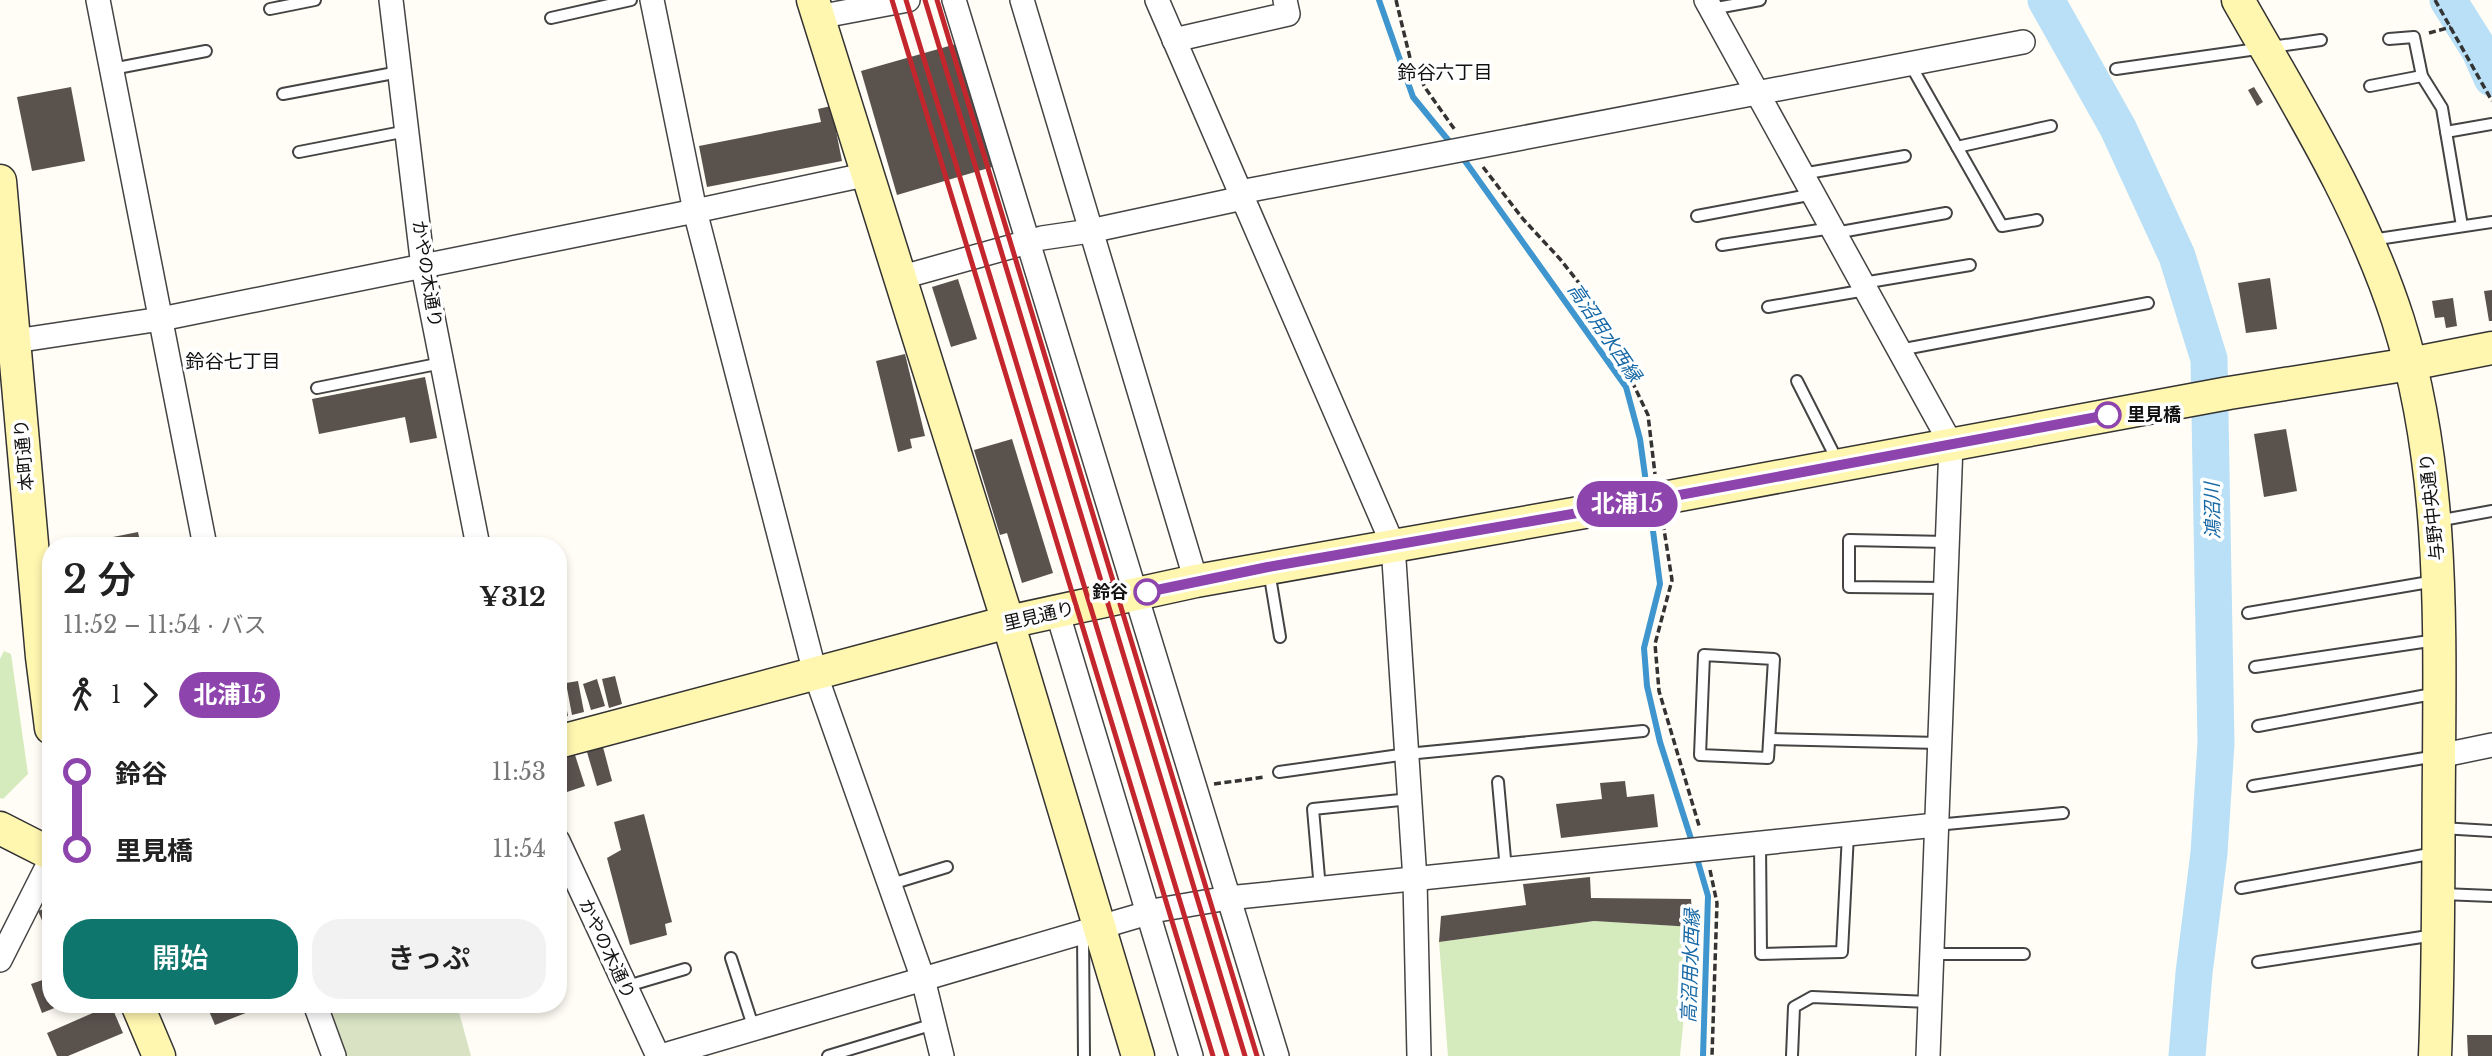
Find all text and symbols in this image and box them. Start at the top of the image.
district label: 鈴谷六丁目 [1397,61,1493,84]
street label: かやの木通り [408,219,446,329]
water label: 高沼用水西縁 [1563,279,1647,388]
district label: 鈴谷七丁目 [185,350,281,373]
marker: 里見橋 [2095,402,2121,428]
place label: 里見橋 [2127,404,2181,426]
street label: 本町通り [10,418,38,492]
street label: 与野中央通り [2415,452,2449,562]
water label: 鴻沼川 [2200,480,2224,540]
line badge: 北浦15 [1578,481,1676,527]
text: 北浦15 [1591,489,1663,518]
text: 2 分 [63,556,136,603]
marker: 鈴谷 [1134,579,1160,605]
text: ¥312 [479,581,546,613]
place label: 鈴谷 [1092,581,1128,603]
street label: 里見通り [1001,597,1077,635]
text: 11:52 – 11:54 · バス [63,611,267,639]
icon: walk [63,676,101,714]
icon: forward [131,676,169,714]
text: 北浦15 [193,680,266,709]
text: 1 [111,681,121,709]
text: 鈴谷 [115,758,167,790]
text: 11:53 [492,758,546,786]
text: 里見橋 [115,835,193,867]
text: 11:54 [492,835,546,863]
street label: かやの木通り [574,895,640,1003]
water label: 高沼用水西縁 [1677,907,1704,1023]
button: 開始 [63,919,298,999]
button: きっぷ [312,919,546,999]

